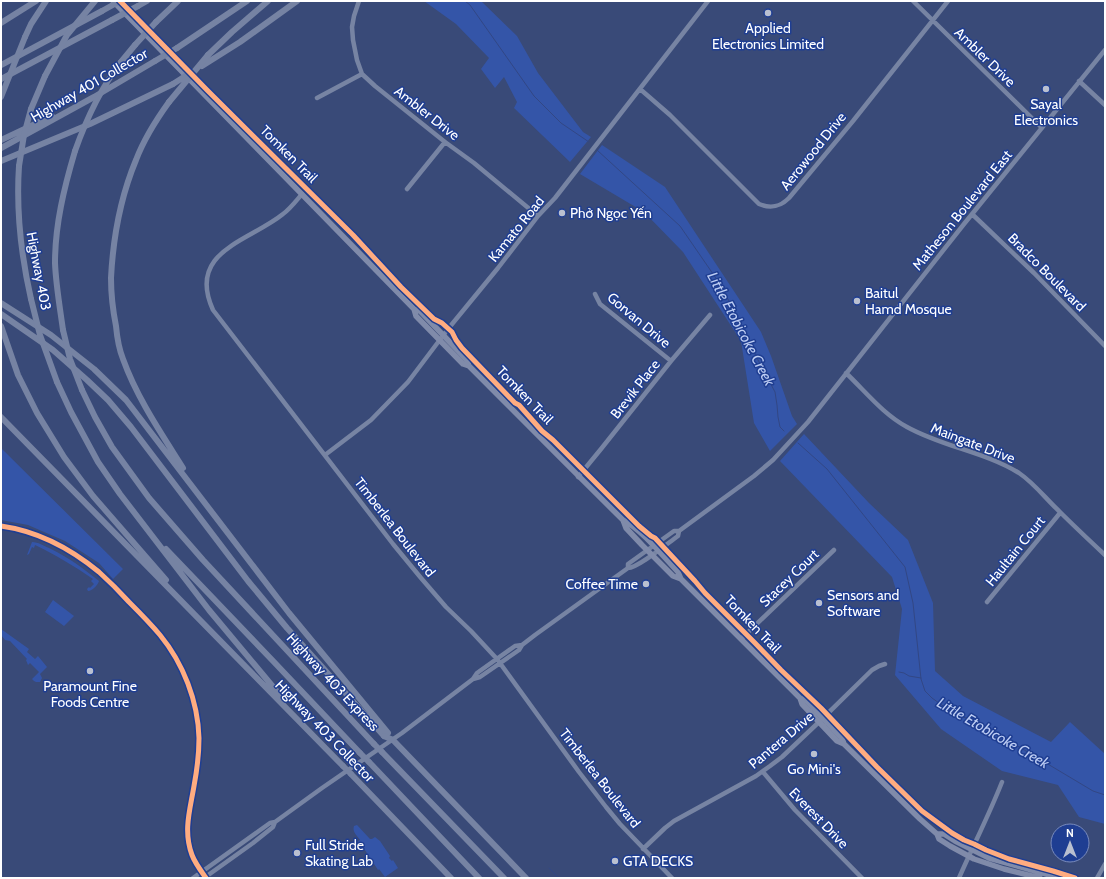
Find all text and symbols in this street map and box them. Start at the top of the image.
marker: Applied Electronics Limited [763,8,773,18]
place label: Applied Electronics Limited [712,19,824,53]
street label: Ambler Drive [951,23,1019,91]
street label: Highway 401 Collector [27,44,151,126]
street label: Ambler Drive [391,82,463,144]
marker: Sayal Electronics [1041,84,1051,94]
place label: Sayal Electronics [1014,95,1078,129]
street label: Aerowood Drive [776,108,850,194]
street label: Tomken Trail [256,121,322,187]
street label: Matheson Boulevard East [908,146,1016,274]
street label: Kamato Road [484,192,548,266]
place label: Phở Ngọc Yến [570,204,652,222]
marker: Phở Ngọc Yến [557,208,567,218]
street label: Bradco Boulevard [1004,229,1090,315]
street label: Highway 403 [23,230,55,312]
water label: Little Etobicoke Creek [703,269,779,390]
place label: Baitul Hamd Mosque [865,284,952,318]
street label: Gorvan Drive [604,288,674,352]
marker: Baitul Hamd Mosque [852,296,862,306]
street label: Brevik Place [606,356,664,422]
street label: Tomken Trail [493,362,558,428]
street label: Maingate Drive [928,419,1018,467]
street label: Timberlea Boulevard [351,474,439,580]
street label: Haultain Court [981,512,1049,590]
street label: Stacey Court [756,545,823,611]
place label: Coffee Time [566,575,638,593]
marker: Coffee Time [641,579,651,589]
place label: Sensors and Software [827,586,899,620]
street label: Tomken Trail [721,591,786,657]
marker: Sensors and Software [814,598,824,608]
street label: Highway 403 Express [283,629,383,735]
marker: Paramount Fine Foods Centre [85,666,95,676]
street label: Highway 403 Collector [271,676,379,786]
place label: Paramount Fine Foods Centre [43,677,137,711]
water label: Little Etobicoke Creek [934,694,1053,773]
street label: Pantera Drive [745,707,817,773]
street label: Timberlea Boulevard [556,725,644,831]
marker: Go Mini's [809,749,819,759]
place label: Go Mini's [787,760,841,778]
street label: Everest Drive [785,784,853,852]
north arrow [1050,823,1090,863]
text: N [1066,826,1074,840]
place label: Full Stride Skating Lab [305,836,373,870]
marker: Full Stride Skating Lab [292,848,302,858]
place label: GTA DECKS [623,852,693,870]
marker: GTA DECKS [610,856,620,866]

